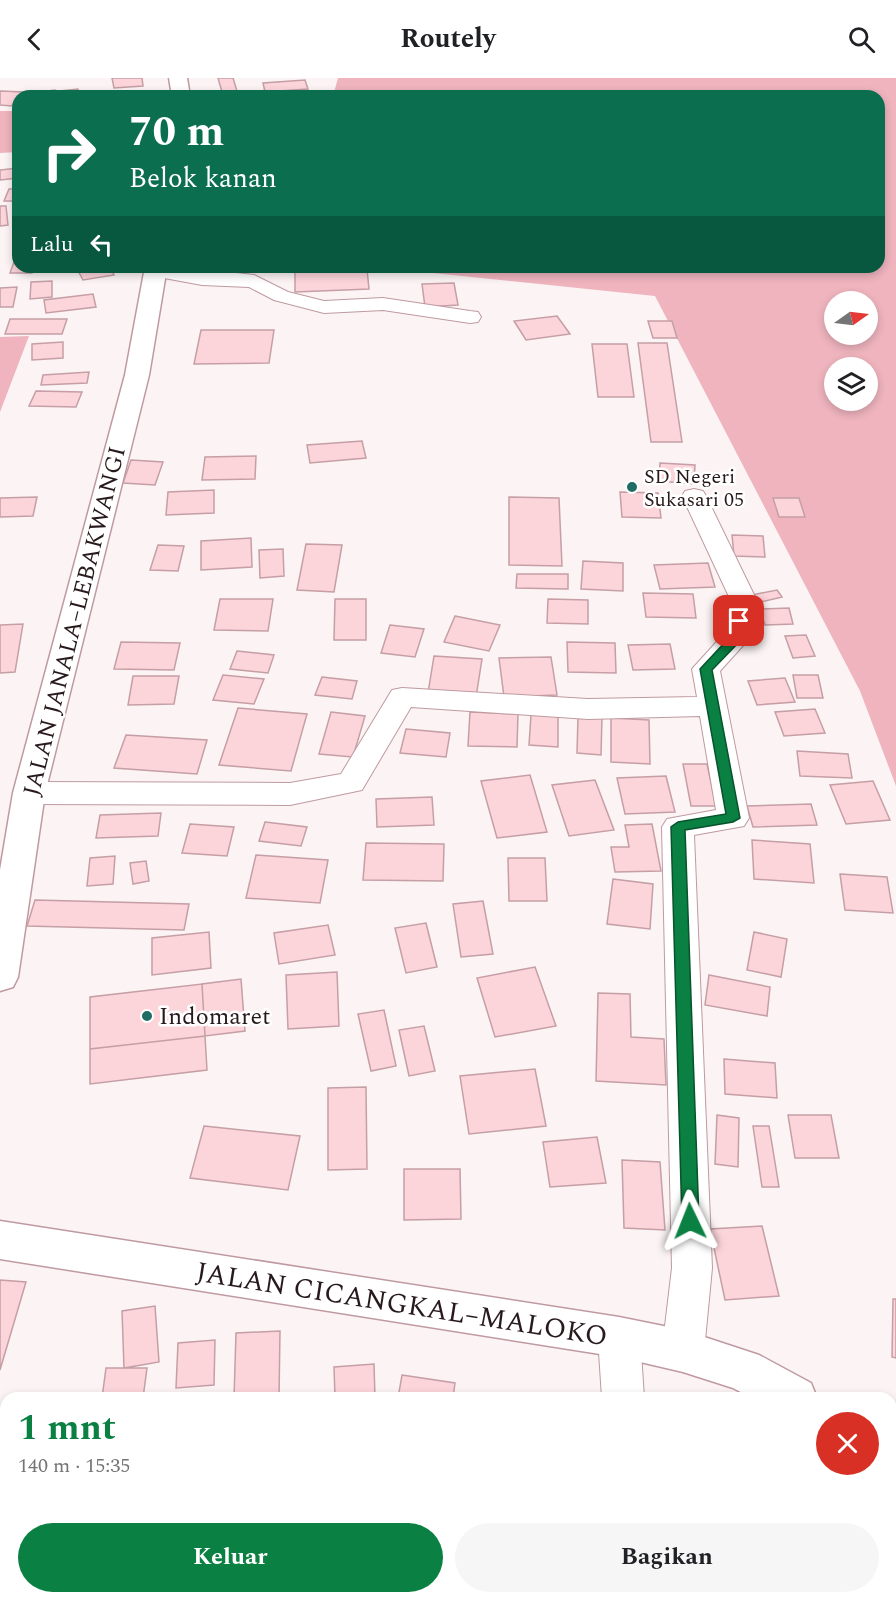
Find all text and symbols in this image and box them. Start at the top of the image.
text: Routely [400,18,496,60]
icon: back [18,23,51,56]
icon: search [845,23,878,56]
text: 70 m [129,101,224,164]
icon: right [30,114,108,192]
text: Belok kanan [129,158,277,200]
text: Lalu [30,228,73,261]
icon: left [85,228,118,261]
north arrow [824,291,878,345]
map controls [824,291,878,411]
button: layers [824,357,878,411]
street label: JALAN JANALA–LEBAKWANGI [14,443,136,800]
place label: SD Negeri Sukasari 05 [644,462,744,515]
marker: SD Negeri Sukasari 05 [625,480,639,494]
pin [713,595,764,646]
icon: arrive [722,604,755,637]
place label: Indomaret [159,999,271,1035]
marker: Indomaret [140,1009,154,1023]
position arrow [658,1189,722,1253]
street label: JALAN CICANGKAL–MALOKO [193,1251,611,1358]
text: 1 mnt [18,1401,116,1456]
button: close [816,1412,879,1475]
text: 140 m · 15:35 [18,1451,130,1481]
button: Keluar [18,1523,443,1592]
button: Bagikan [455,1523,879,1592]

